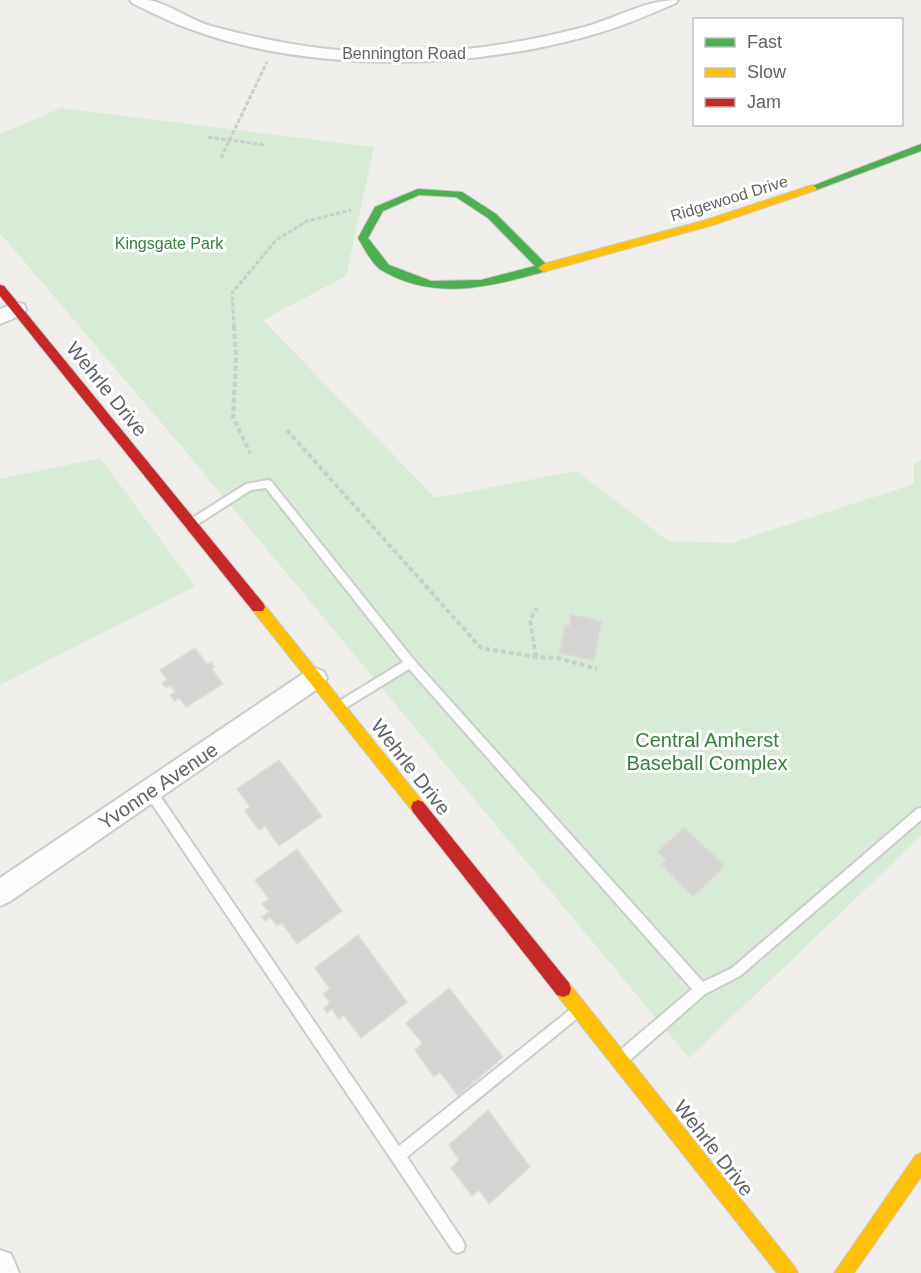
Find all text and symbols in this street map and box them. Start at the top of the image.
legend [693,18,903,126]
text: Fast [747,32,782,52]
street label: Bennington Road [342,45,466,62]
text: Slow [747,62,787,82]
text: Jam [747,92,781,112]
street label: Ridgewood Drive [668,173,790,224]
park label: Kingsgate Park [115,235,224,252]
street label: Wehrle Drive [62,337,152,441]
street label: Wehrle Drive [367,715,455,819]
park label: Central Amherst Baseball Complex [626,729,788,774]
street label: Yvonne Avenue [94,738,222,834]
street label: Wehrle Drive [670,1096,758,1200]

